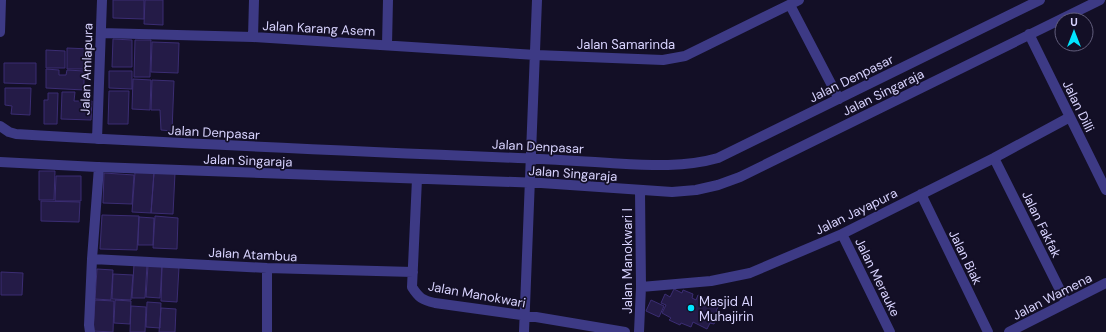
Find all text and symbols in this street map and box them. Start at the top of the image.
north arrow [1054,12,1094,52]
text: U [1070,15,1078,29]
street label: Jalan Karang Asem [262,17,376,40]
street label: Jalan Amlapura [76,23,97,115]
street label: Jalan Samarinda [577,36,675,53]
street label: Jalan Denpasar [806,51,896,106]
street label: Jalan Singaraja [839,65,927,120]
street label: Jalan Dilli [1059,78,1098,135]
street label: Jalan Denpasar [168,122,260,143]
street label: Jalan Denpasar [492,136,584,157]
street label: Jalan Singaraja [203,150,293,171]
street label: Jalan Singaraja [528,162,618,185]
street label: Jalan Jayapura [812,184,900,239]
street label: Jalan Fakfak [1018,188,1065,261]
street label: Jalan Manokwari I [619,208,636,314]
street label: Jalan Biak [945,227,986,288]
street label: Jalan Merauke [851,235,904,319]
street label: Jalan Atambua [208,244,298,265]
street label: Jalan Wamena [1010,269,1095,324]
street label: Jalan Manokwari [427,278,527,311]
place label: Masjid Al Muhajirin [699,293,754,325]
marker: Masjid Al Muhajirin [686,303,696,313]

